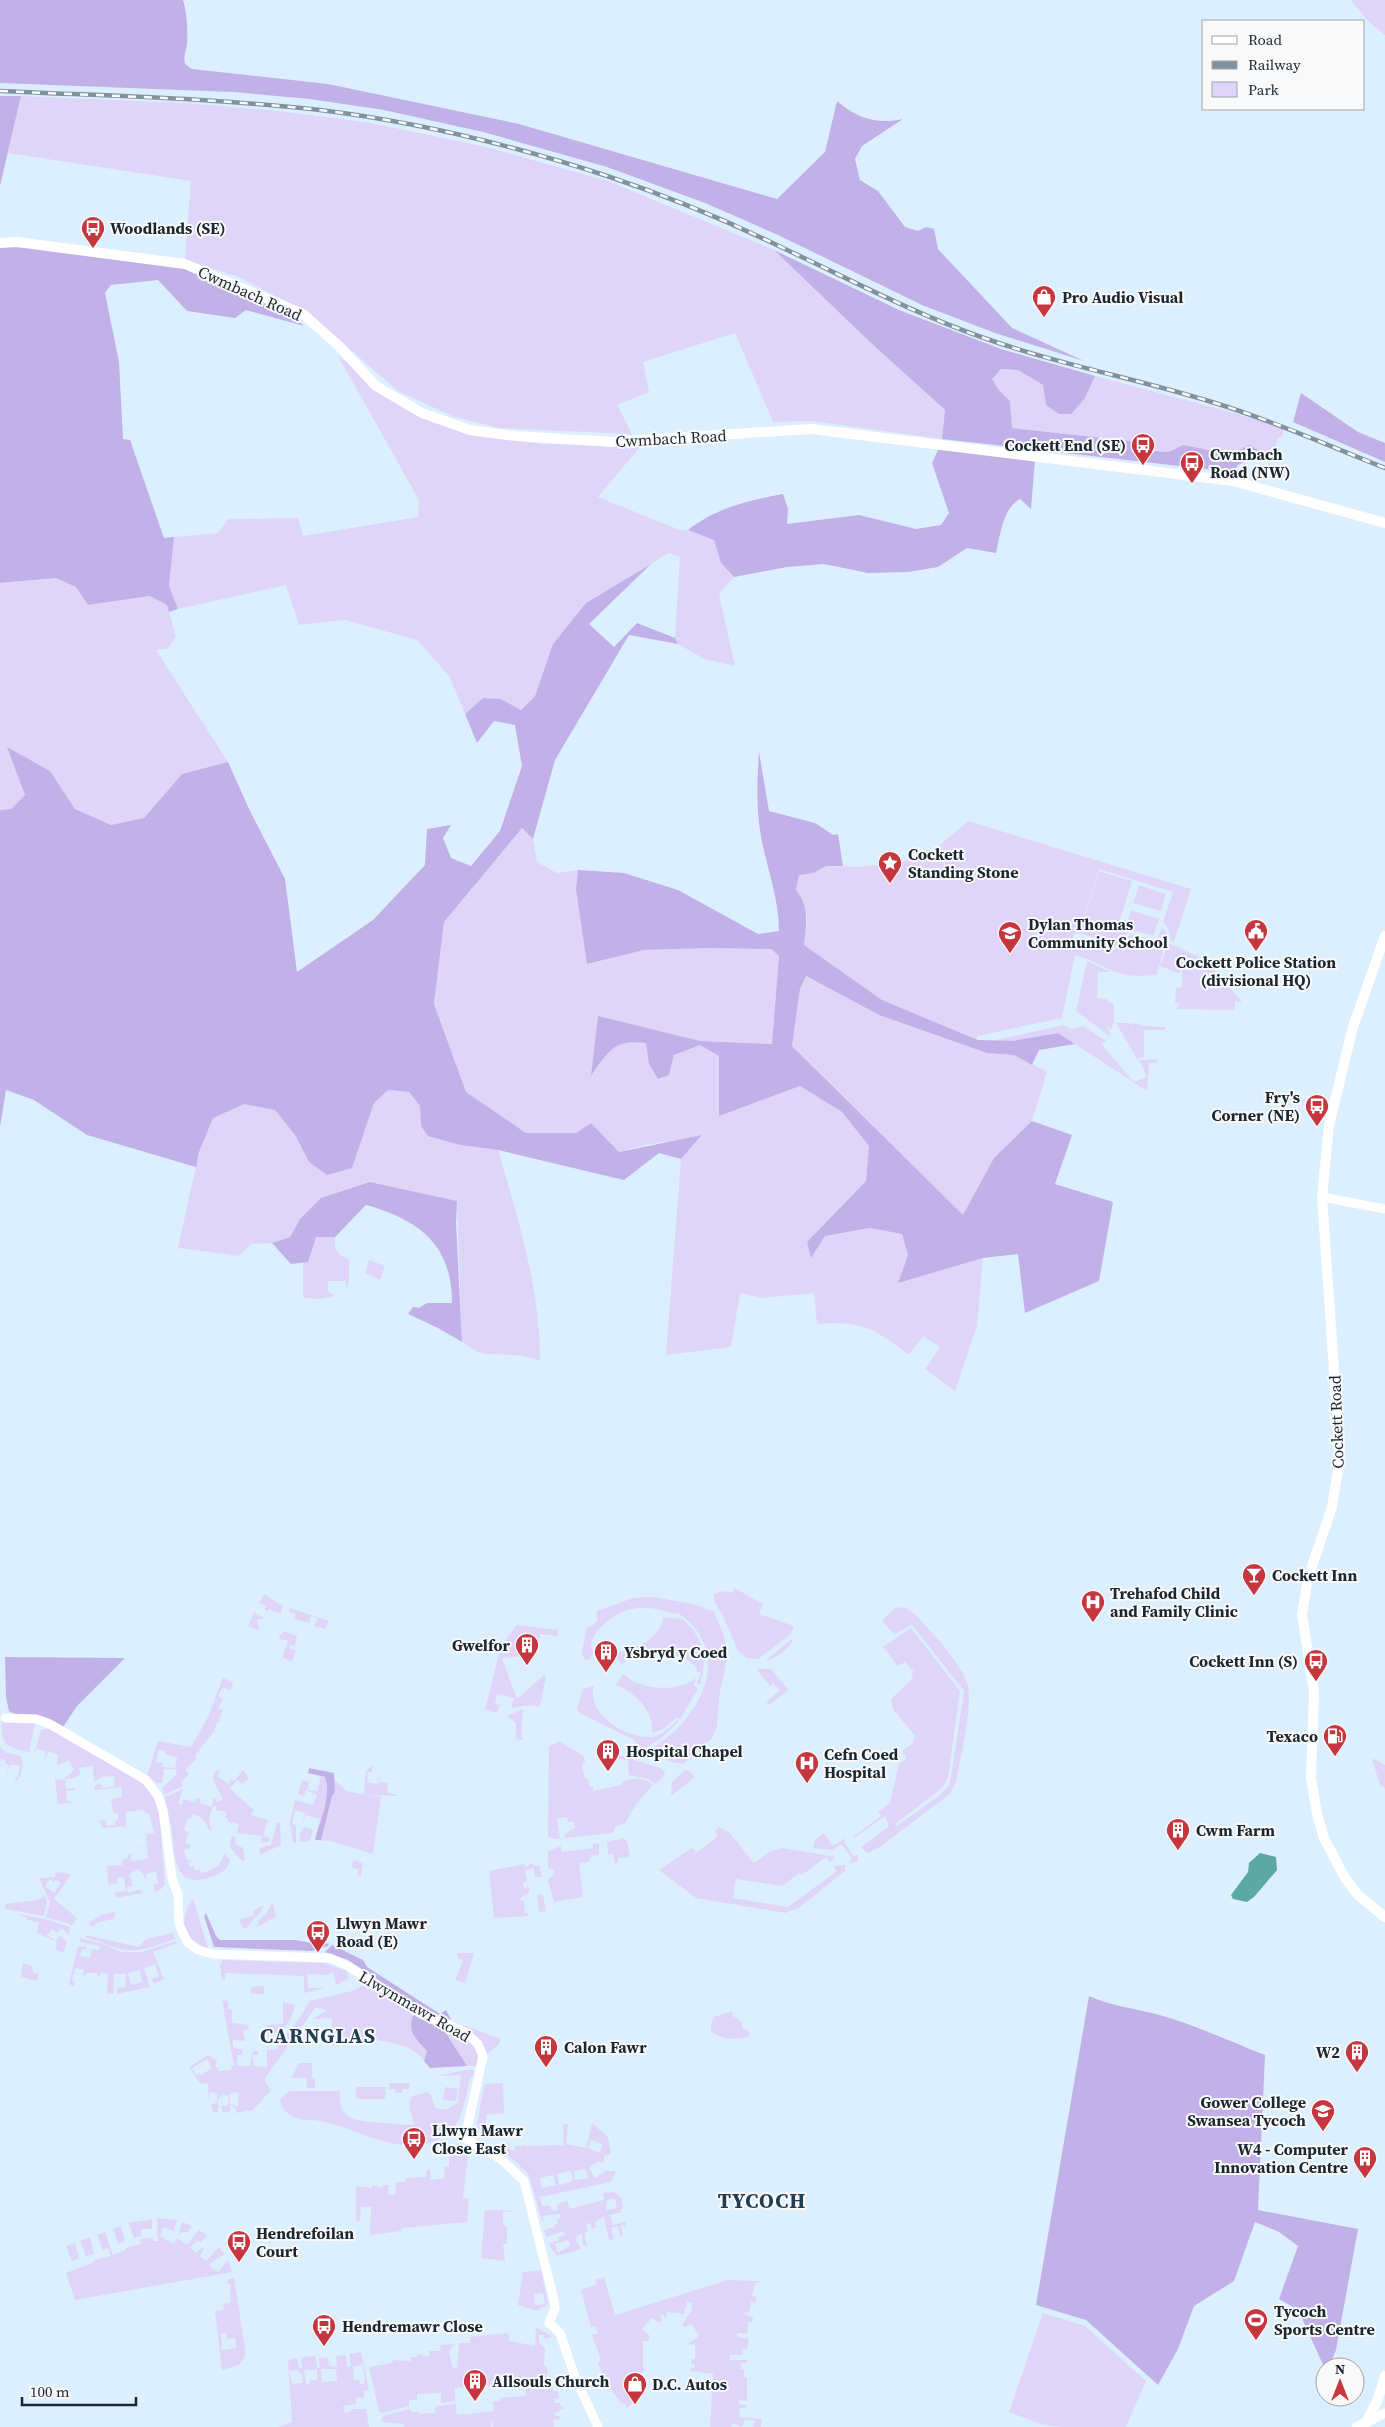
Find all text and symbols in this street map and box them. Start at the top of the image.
legend [1202,20,1365,110]
text: Road [1248,29,1282,50]
text: Railway [1248,54,1301,75]
text: Park [1248,79,1280,100]
bus stop icon: Woodlands (SE) [80,215,106,249]
place label: Woodlands (SE) [110,217,226,239]
street label: Cwmbach Road [195,260,305,326]
shop icon: Pro Audio Visual [1031,284,1057,318]
place label: Pro Audio Visual [1062,286,1184,308]
street label: Cwmbach Road [615,424,727,452]
bus stop icon: Cockett End (SE) [1130,432,1156,466]
place label: Cockett End (SE) [1004,434,1126,456]
place label: Cwmbach Road (NW) [1210,443,1290,483]
bus stop icon: Cwmbach Road (NW) [1179,450,1205,484]
place label: Cockett Standing Stone [908,843,1018,883]
place icon: Cockett Standing Stone [877,850,903,884]
place label: Dylan Thomas Community School [1028,913,1168,953]
public building icon: Cockett Police Station (divisional HQ) [1243,918,1269,952]
school or university icon: Dylan Thomas Community School [997,920,1023,954]
place label: Cockett Police Station (divisional HQ) [1176,951,1336,991]
place label: Fry's Corner (NE) [1211,1086,1300,1126]
bus stop icon: Fry's Corner (NE) [1304,1093,1330,1127]
street label: Cockett Road [1323,1375,1349,1469]
bar icon: Cockett Inn [1241,1562,1267,1596]
place label: Cockett Inn [1272,1564,1357,1586]
place label: Trehafod Child and Family Clinic [1110,1582,1238,1622]
hospital icon: Trehafod Child and Family Clinic [1080,1589,1106,1623]
building icon: Gwelfor [514,1632,540,1666]
place label: Gwelfor [452,1634,511,1656]
building icon: Ysbryd y Coed [593,1639,619,1673]
place label: Ysbryd y Coed [624,1641,728,1663]
bus stop icon: Cockett Inn (S) [1303,1648,1329,1682]
place label: Cockett Inn (S) [1189,1650,1298,1672]
fuel station icon: Texaco [1322,1723,1348,1757]
place label: Texaco [1266,1725,1318,1747]
building icon: Hospital Chapel [595,1738,621,1772]
place label: Hospital Chapel [626,1740,743,1762]
place label: Cefn Coed Hospital [824,1743,899,1783]
hospital icon: Cefn Coed Hospital [794,1750,820,1784]
building icon: Cwm Farm [1165,1817,1191,1851]
place label: Cwm Farm [1196,1819,1275,1841]
place label: Llwyn Mawr Road (E) [336,1912,427,1952]
bus stop icon: Llwyn Mawr Road (E) [305,1919,331,1953]
street label: Llwynmawr Road [355,1965,475,2047]
district label: CARNGLAS [260,2021,376,2050]
building icon: Calon Fawr [533,2034,559,2068]
place label: Calon Fawr [564,2036,647,2058]
building icon: W2 [1344,2039,1370,2073]
place label: W2 [1316,2041,1340,2063]
place label: Gower College Swansea Tycoch [1187,2091,1306,2131]
school or university icon: Gower College Swansea Tycoch [1310,2098,1336,2132]
place label: Llwyn Mawr Close East [432,2119,523,2159]
bus stop icon: Llwyn Mawr Close East [401,2126,427,2160]
place label: W4 - Computer Innovation Centre [1214,2138,1349,2178]
building icon: W4 - Computer Innovation Centre [1352,2145,1378,2179]
district label: TYCOCH [718,2186,806,2215]
place label: Hendrefoilan Court [256,2222,354,2262]
bus stop icon: Hendrefoilan Court [226,2229,252,2263]
place label: Tycoch Sports Centre [1274,2300,1375,2340]
sports icon: Tycoch Sports Centre [1243,2307,1269,2341]
bus stop icon: Hendremawr Close [311,2313,337,2347]
place label: Hendremawr Close [342,2315,483,2337]
north arrow [1315,2357,1365,2407]
text: N [1335,2359,1345,2379]
building icon: Allsouls Church [462,2368,488,2402]
place label: Allsouls Church [492,2370,609,2392]
shop icon: D.C. Autos [622,2371,648,2405]
place label: D.C. Autos [652,2373,727,2395]
scale bar [22,2374,136,2406]
text: 100 m [30,2381,70,2402]

